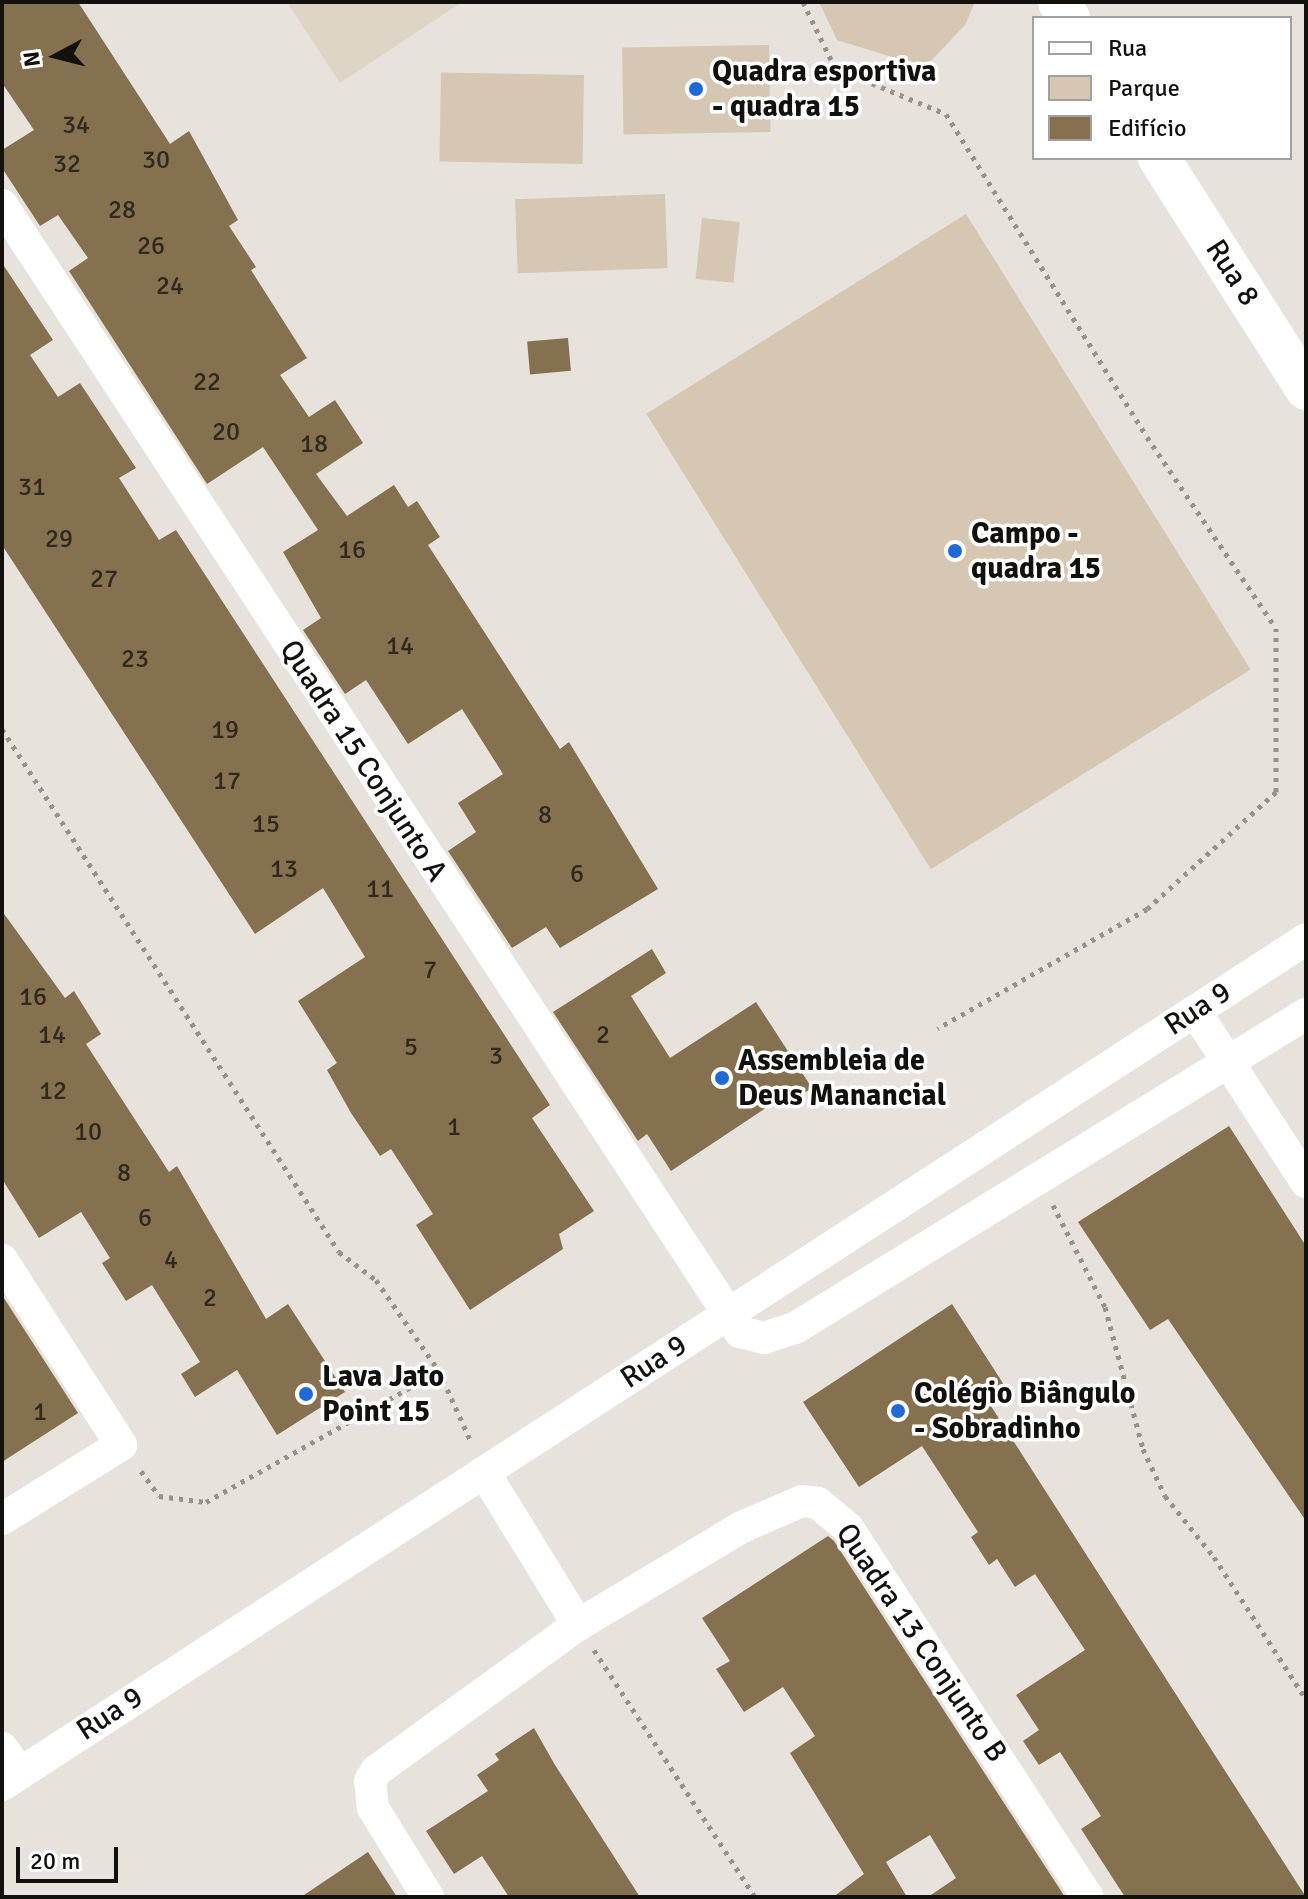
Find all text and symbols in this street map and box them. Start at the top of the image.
north arrow [16,16,96,96]
legend [1032,16,1292,160]
text: Rua [1108,33,1147,63]
text: N [17,50,46,68]
place label: Quadra esportiva - quadra 15 [712,54,936,124]
text: Parque [1108,73,1180,103]
marker: Quadra esportiva - quadra 15 [687,80,705,98]
house number: 34 [62,110,90,142]
text: Edifício [1108,113,1186,143]
house number: 30 [142,145,170,177]
house number: 32 [53,149,81,181]
house number: 28 [108,195,136,227]
house number: 26 [137,231,165,263]
street label: Rua 8 [1197,233,1267,313]
house number: 24 [156,271,184,303]
house number: 22 [193,367,221,399]
house number: 20 [212,417,240,449]
house number: 18 [300,429,328,461]
house number: 31 [18,472,46,504]
place label: Campo - quadra 15 [971,516,1101,586]
house number: 29 [45,524,73,556]
house number: 16 [338,535,366,567]
marker: Campo - quadra 15 [946,542,964,560]
house number: 27 [90,564,118,596]
house number: 14 [386,631,414,663]
street label: Quadra 15 Conjunto A [272,634,454,888]
house number: 23 [121,644,149,676]
house number: 19 [211,715,239,747]
house number: 17 [213,766,241,798]
house number: 8 [538,800,552,832]
house number: 15 [252,809,280,841]
house number: 13 [270,854,298,886]
house number: 6 [570,859,584,891]
house number: 11 [366,874,394,906]
house number: 7 [423,955,437,987]
street label: Rua 9 [1158,974,1238,1044]
house number: 16 [19,982,47,1014]
house number: 14 [38,1020,66,1052]
house number: 2 [596,1020,610,1052]
house number: 5 [404,1032,418,1064]
house number: 3 [489,1041,503,1073]
place label: Assembleia de Deus Manancial [738,1043,946,1114]
marker: Assembleia de Deus Manancial [713,1069,731,1087]
house number: 12 [39,1076,67,1108]
house number: 1 [447,1112,461,1144]
house number: 10 [74,1117,102,1149]
house number: 8 [117,1158,131,1190]
house number: 6 [138,1203,152,1235]
house number: 4 [164,1245,178,1277]
house number: 2 [203,1283,217,1315]
street label: Rua 9 [614,1327,694,1397]
place label: Lava Jato Point 15 [322,1359,444,1430]
place label: Colégio Biângulo - Sobradinho [914,1376,1135,1446]
marker: Lava Jato Point 15 [297,1385,315,1403]
house number: 1 [33,1397,47,1429]
marker: Colégio Biângulo - Sobradinho [889,1402,907,1420]
street label: Quadra 13 Conjunto B [828,1517,1014,1769]
street label: Rua 9 [70,1679,150,1749]
scale bar [20,1831,122,1881]
text: 20 m [30,1846,80,1876]

